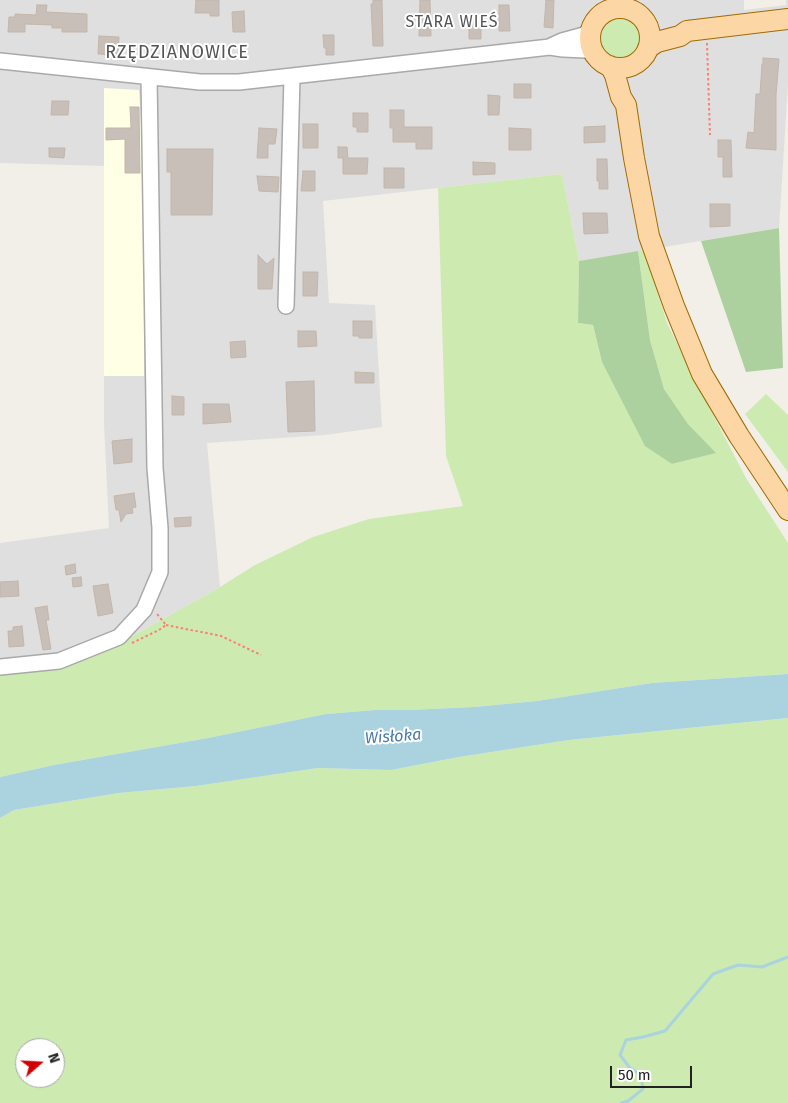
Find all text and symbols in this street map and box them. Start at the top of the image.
district label: STARA WIEŚ [404,13,500,33]
district label: RZĘDZIANOWICE [104,42,250,64]
water label: Wisłoka [364,725,422,749]
north arrow [15,1038,65,1088]
text: N [44,1051,63,1065]
scale bar [613,1056,696,1088]
text: 50 m [618,1066,651,1084]

